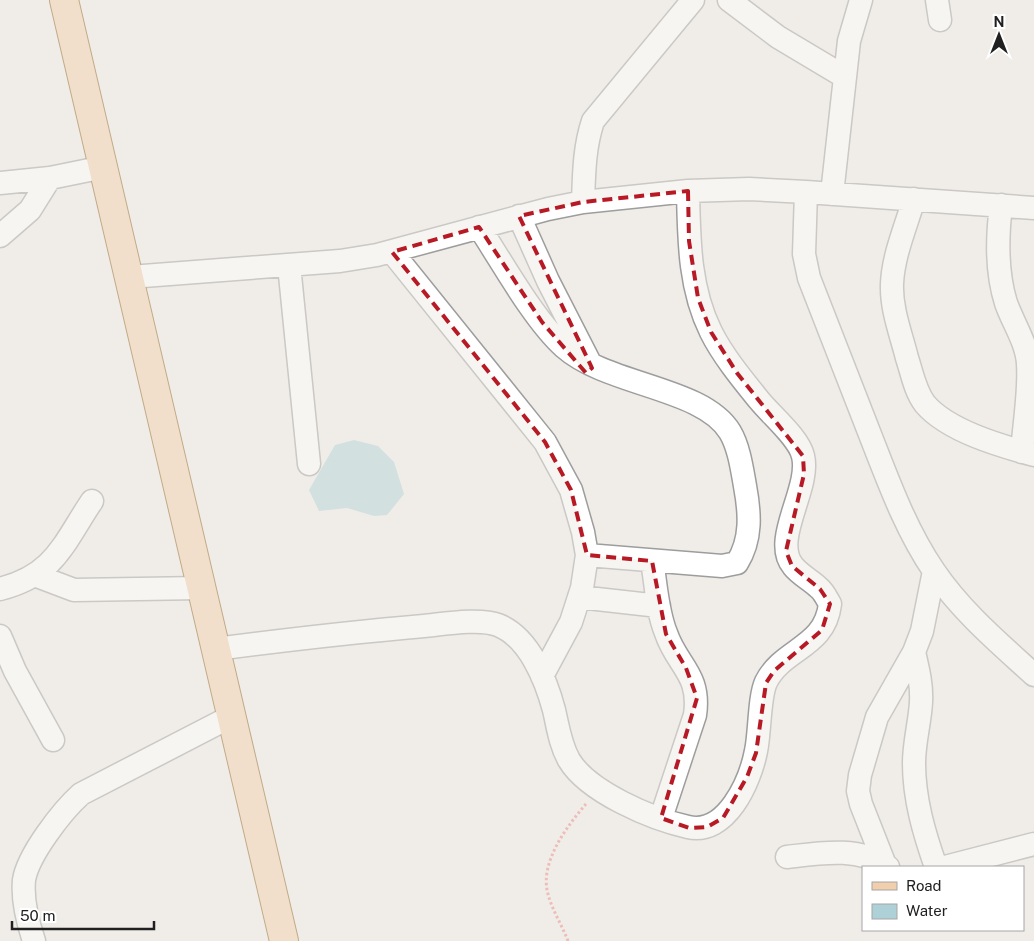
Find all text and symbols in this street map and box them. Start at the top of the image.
north arrow [974,10,1024,60]
text: N [994,14,1004,30]
legend [862,866,1024,931]
text: Road [906,877,942,894]
scale bar [12,898,155,930]
text: Water [906,902,948,919]
text: 50 m [20,907,55,924]

